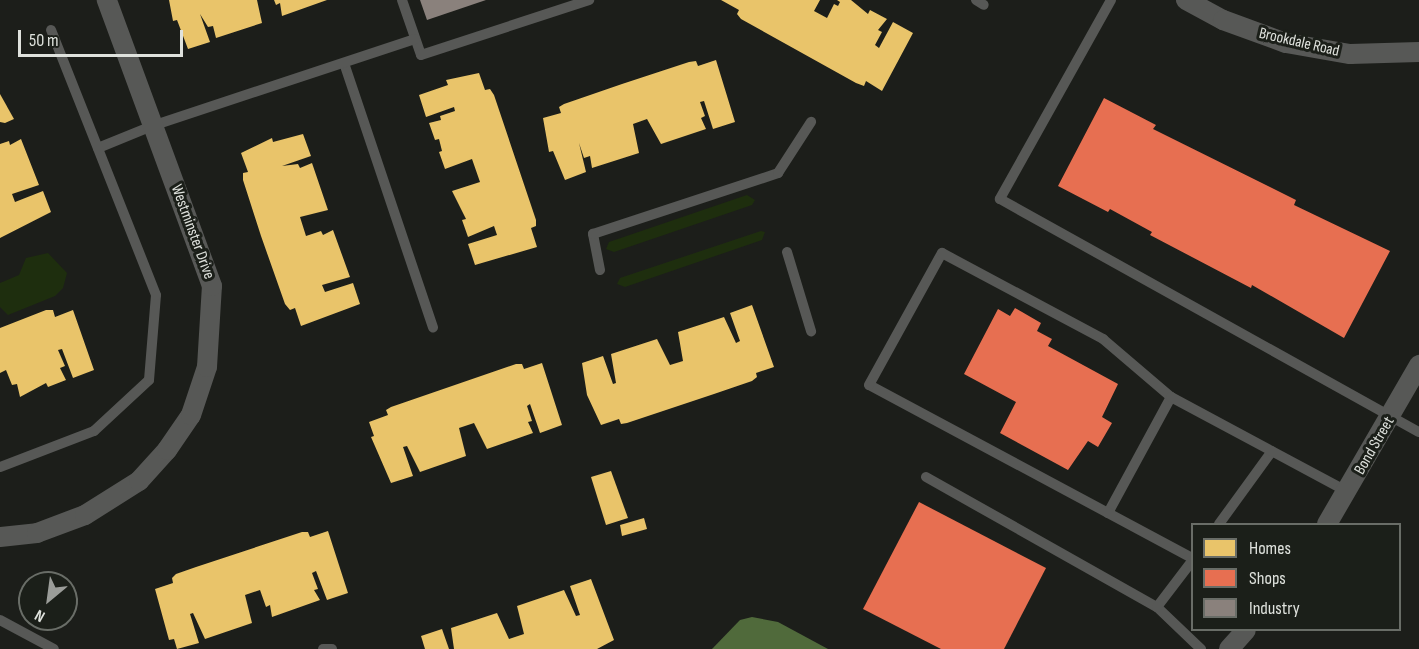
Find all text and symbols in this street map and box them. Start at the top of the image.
scale bar [21,18,186,56]
street label: Brookdale Road [1257,24,1341,62]
text: 50 m [29,30,59,51]
street label: Westminster Drive [166,182,218,282]
street label: Bond Street [1351,414,1399,478]
legend [1191,523,1401,631]
text: Homes [1249,538,1291,559]
text: Shops [1249,568,1286,589]
north arrow [18,571,78,631]
text: Industry [1249,598,1300,619]
text: N [32,605,48,626]

